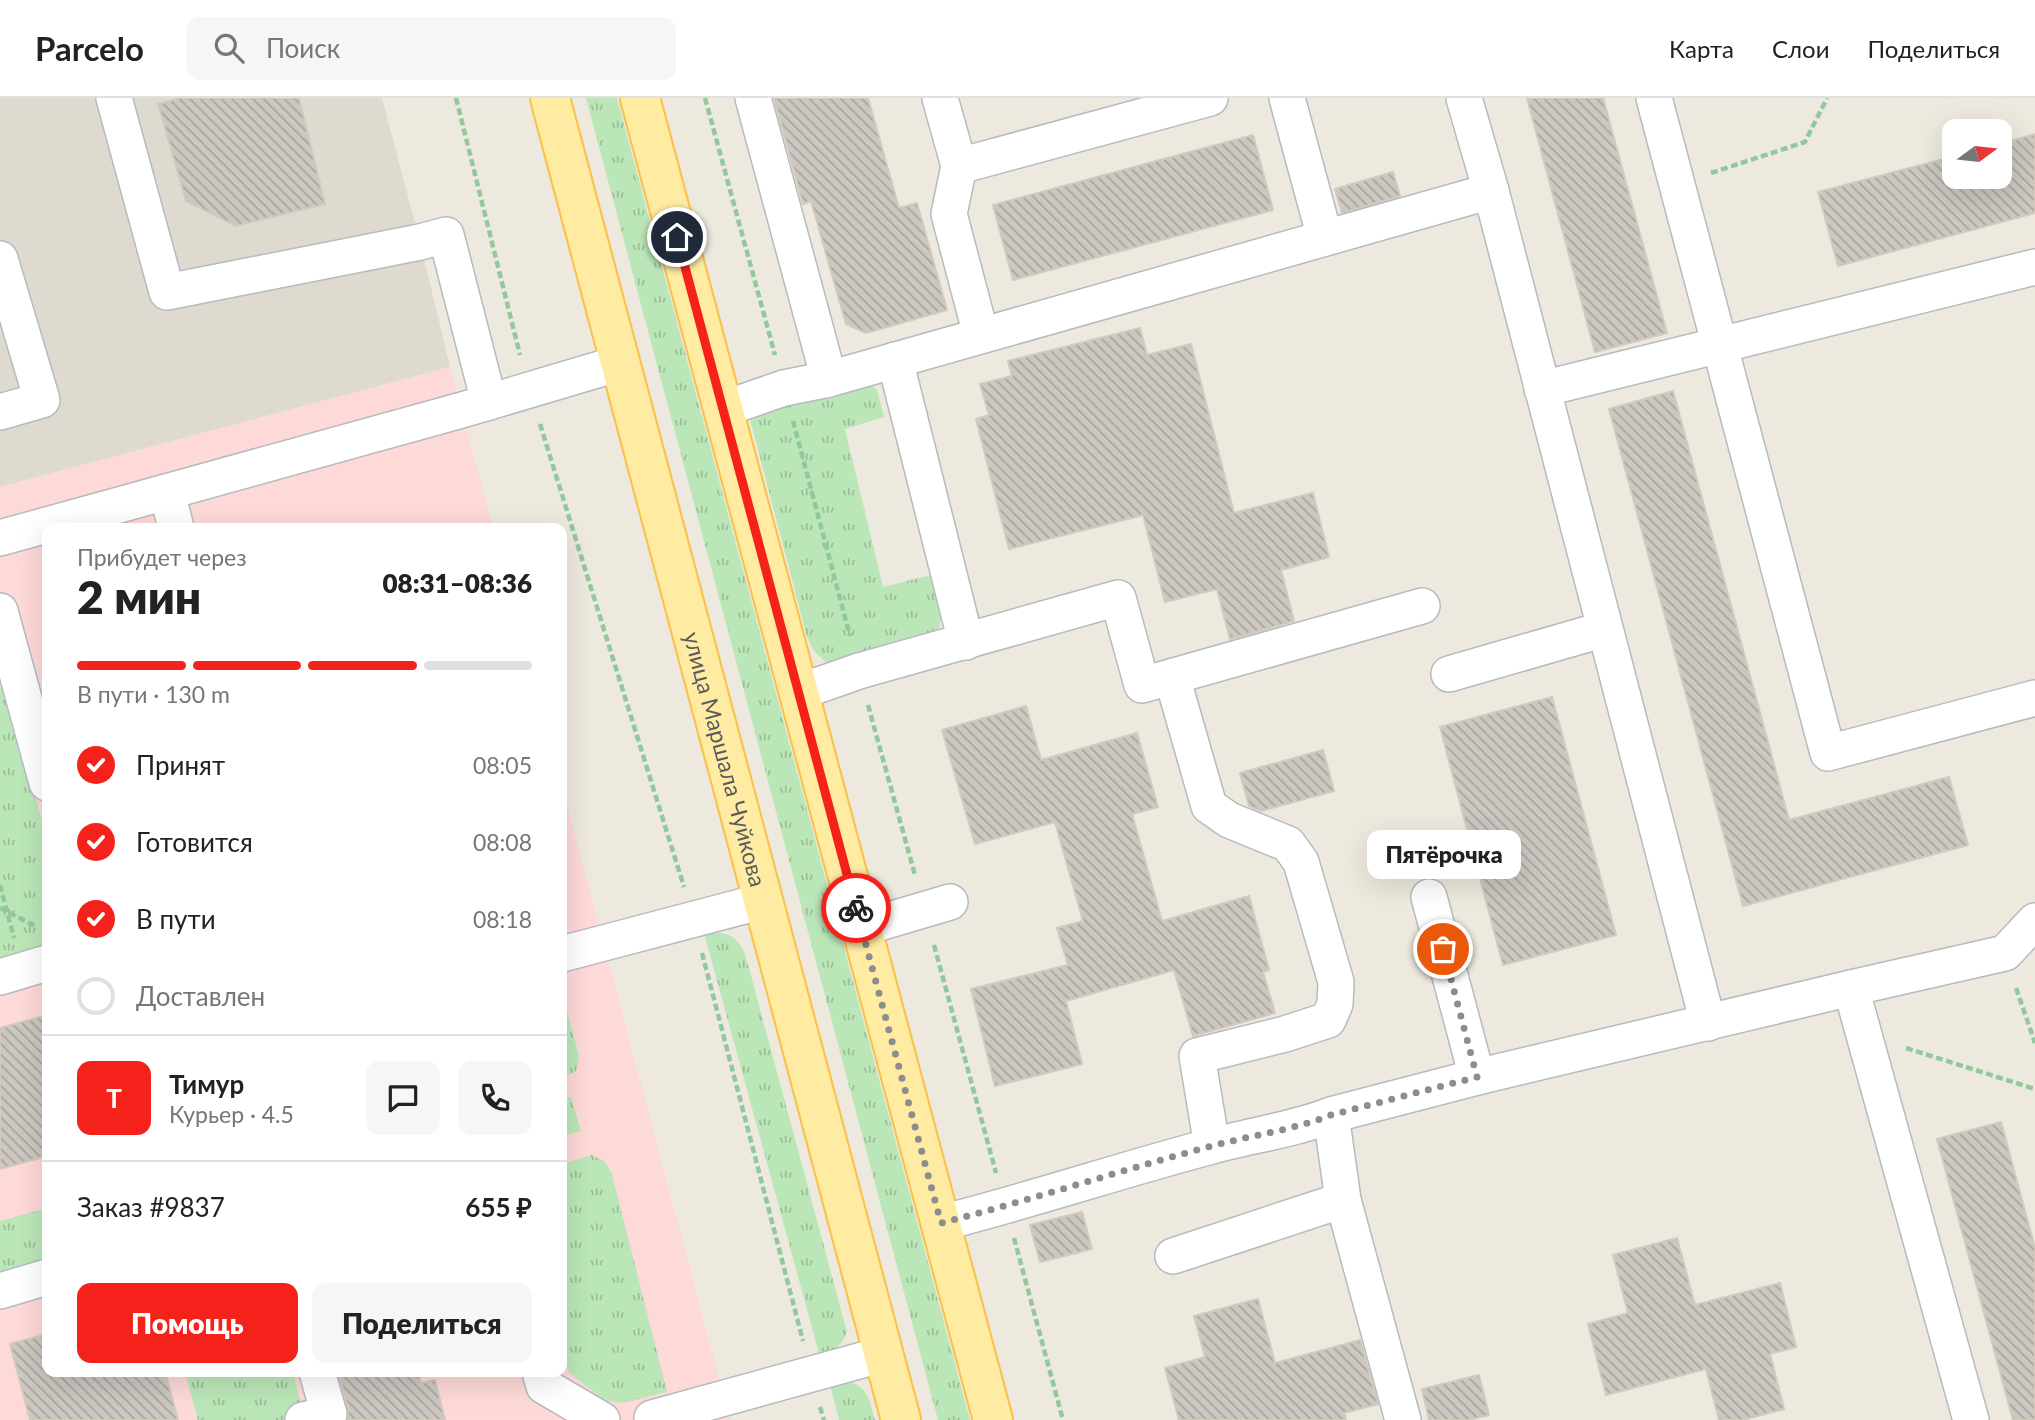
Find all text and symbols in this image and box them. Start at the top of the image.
search box [186,17,676,80]
text: Parcelo [35,28,144,68]
icon: search [210,29,248,67]
text: Поиск [266,32,340,64]
text: Карта [1669,34,1734,63]
text: Слои [1772,34,1829,63]
text: Поделиться [1867,34,2000,63]
north arrow [1942,119,2012,189]
map controls [1942,119,2012,189]
pin [647,207,707,267]
icon: home [658,218,696,256]
text: Прибудет через [77,543,247,571]
text: 08:31–08:36 [382,567,532,599]
text: 2 мин [77,569,201,624]
street label: улица Маршала Чуйкова [678,629,773,890]
text: В пути · 130 m [77,680,230,708]
icon: check [77,746,115,784]
text: Принят [136,749,225,781]
text: 08:05 [473,751,532,779]
icon: check [77,823,115,861]
text: Готовится [136,826,253,858]
text: 08:08 [473,828,532,856]
callout: Пятёрочка [1366,830,1520,879]
text: Пятёрочка [1385,840,1503,868]
courier [821,873,891,943]
icon: bike [837,889,875,927]
icon: check [77,900,115,938]
text: В пути [136,903,216,935]
text: 08:18 [473,905,532,933]
pin [1413,919,1473,979]
icon: bag [1424,930,1462,968]
text: Доставлен [136,980,265,1012]
button: chat [366,1061,440,1135]
button: phone [458,1061,532,1135]
text: Тимур [169,1068,244,1100]
text: Т [106,1082,122,1114]
text: Курьер · 4.5 [169,1100,294,1128]
text: Заказ #9837 [77,1191,225,1223]
text: 655 ₽ [465,1191,532,1223]
button: Помощь [77,1283,298,1363]
button: Поделиться [312,1283,532,1363]

